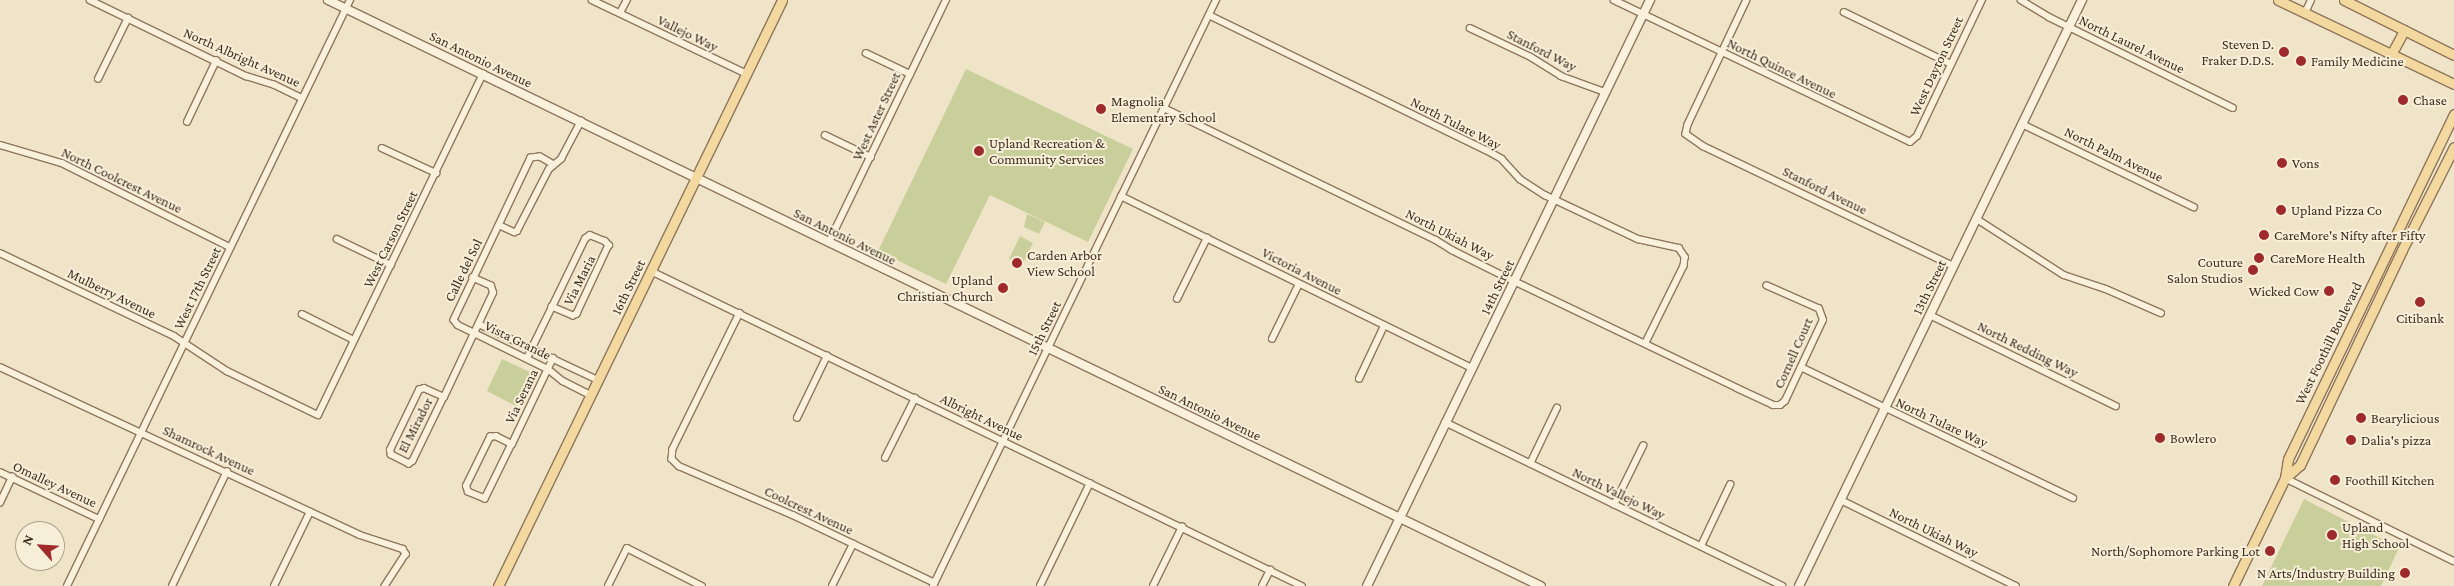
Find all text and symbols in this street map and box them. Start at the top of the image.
street label: Vallejo Way [655,11,721,55]
street label: North Laurel Avenue [2077,11,2187,77]
street label: West Dayton Street [1906,14,1966,118]
street label: North Albright Avenue [181,24,303,90]
street label: Stanford Way [1504,25,1580,75]
street label: San Antonio Avenue [427,27,535,91]
street label: North Quince Avenue [1725,34,1839,102]
place label: Steven D. Fraker D.D.S. [2201,36,2274,68]
marker: Steven D. Fraker D.D.S. [2278,46,2290,58]
place label: Family Medicine [2311,53,2404,69]
marker: Family Medicine [2295,55,2307,67]
street label: West Aster Street [848,69,904,163]
place label: Chase [2413,92,2447,108]
place label: Magnolia Elementary School [1111,93,1216,125]
street label: North Tulare Way [1408,93,1504,153]
marker: Chase [2397,94,2409,106]
marker: Magnolia Elementary School [1095,103,1107,115]
street label: North Palm Avenue [2062,123,2166,185]
place label: Upland Recreation & Community Services [989,135,1105,168]
street label: North Coolcrest Avenue [59,143,185,217]
marker: Upland Recreation & Community Services [973,145,985,157]
place label: Vons [2292,155,2319,171]
marker: Vons [2276,157,2288,169]
street label: Stanford Avenue [1780,162,1870,218]
street label: West Carson Street [359,188,421,290]
place label: Upland Pizza Co [2291,202,2382,218]
street label: San Antonio Avenue [791,204,899,268]
marker: Upland Pizza Co [2275,204,2287,216]
street label: North Ukiah Way [1403,205,1497,263]
place label: CareMore's Nifty after Fifty [2274,227,2425,243]
marker: CareMore's Nifty after Fifty [2258,229,2270,241]
street label: Calle del Sol [441,236,485,304]
street label: West 17th Street [170,244,224,332]
street label: Victoria Avenue [1259,244,1345,298]
place label: Carden Arbor View School [1027,247,1102,280]
place label: CareMore Health [2270,250,2365,266]
marker: CareMore Health [2252,251,2266,265]
street label: Via Maria [559,252,599,308]
place label: Couture Salon Studios [2167,254,2243,286]
street label: 16th Street [607,257,649,317]
marker: Carden Arbor View School [1011,257,1023,269]
street label: 14th Street [1476,257,1518,317]
street label: 13th Street [1909,257,1949,317]
street label: Mulberry Avenue [65,264,159,322]
marker: Couture Salon Studios [2247,264,2259,276]
place label: Upland Christian Church [897,272,993,304]
street label: West Foothill Boulevard [2291,279,2365,407]
marker: Upland Christian Church [997,282,1009,294]
place label: Wicked Cow [2249,283,2319,299]
marker: Wicked Cow [2323,285,2335,297]
marker: Citibank [2414,296,2426,308]
street label: 15th Street [1024,298,1064,358]
place label: Citibank [2396,310,2444,326]
street label: Cornell Court [1770,315,1816,391]
street label: Vista Grande [482,317,554,363]
street label: North Redding Way [1975,317,2081,381]
street label: Via Serana [501,366,541,426]
street label: San Antonio Avenue [1156,380,1264,444]
street label: Albright Avenue [938,390,1026,444]
street label: North Tulare Way [1893,393,1991,451]
street label: El Mirador [394,395,436,455]
place label: Bearylicious [2371,410,2439,426]
marker: Bearylicious [2355,412,2367,424]
street label: Shamrock Avenue [160,421,258,479]
place label: Bowlero [2170,430,2216,446]
marker: Bowlero [2154,432,2166,444]
place label: Dalia's pizza [2361,432,2431,448]
marker: Dalia's pizza [2345,434,2357,446]
street label: Omalley Avenue [10,457,100,511]
street label: North Vallejo Way [1570,463,1668,523]
place label: Foothill Kitchen [2345,472,2434,488]
marker: Foothill Kitchen [2329,474,2341,486]
street label: Coolcrest Avenue [762,482,856,538]
street label: North Ukiah Way [1887,503,1981,561]
place label: Upland High School [2342,519,2409,552]
north arrow [15,521,65,571]
marker: Upland High School [2326,529,2338,541]
text: N [18,532,37,548]
place label: North/Sophomore Parking Lot [2091,543,2260,559]
marker: North/Sophomore Parking Lot [2264,545,2276,557]
place label: N Arts/Industry Building [2257,565,2395,581]
marker: N Arts/Industry Building [2399,567,2411,579]

